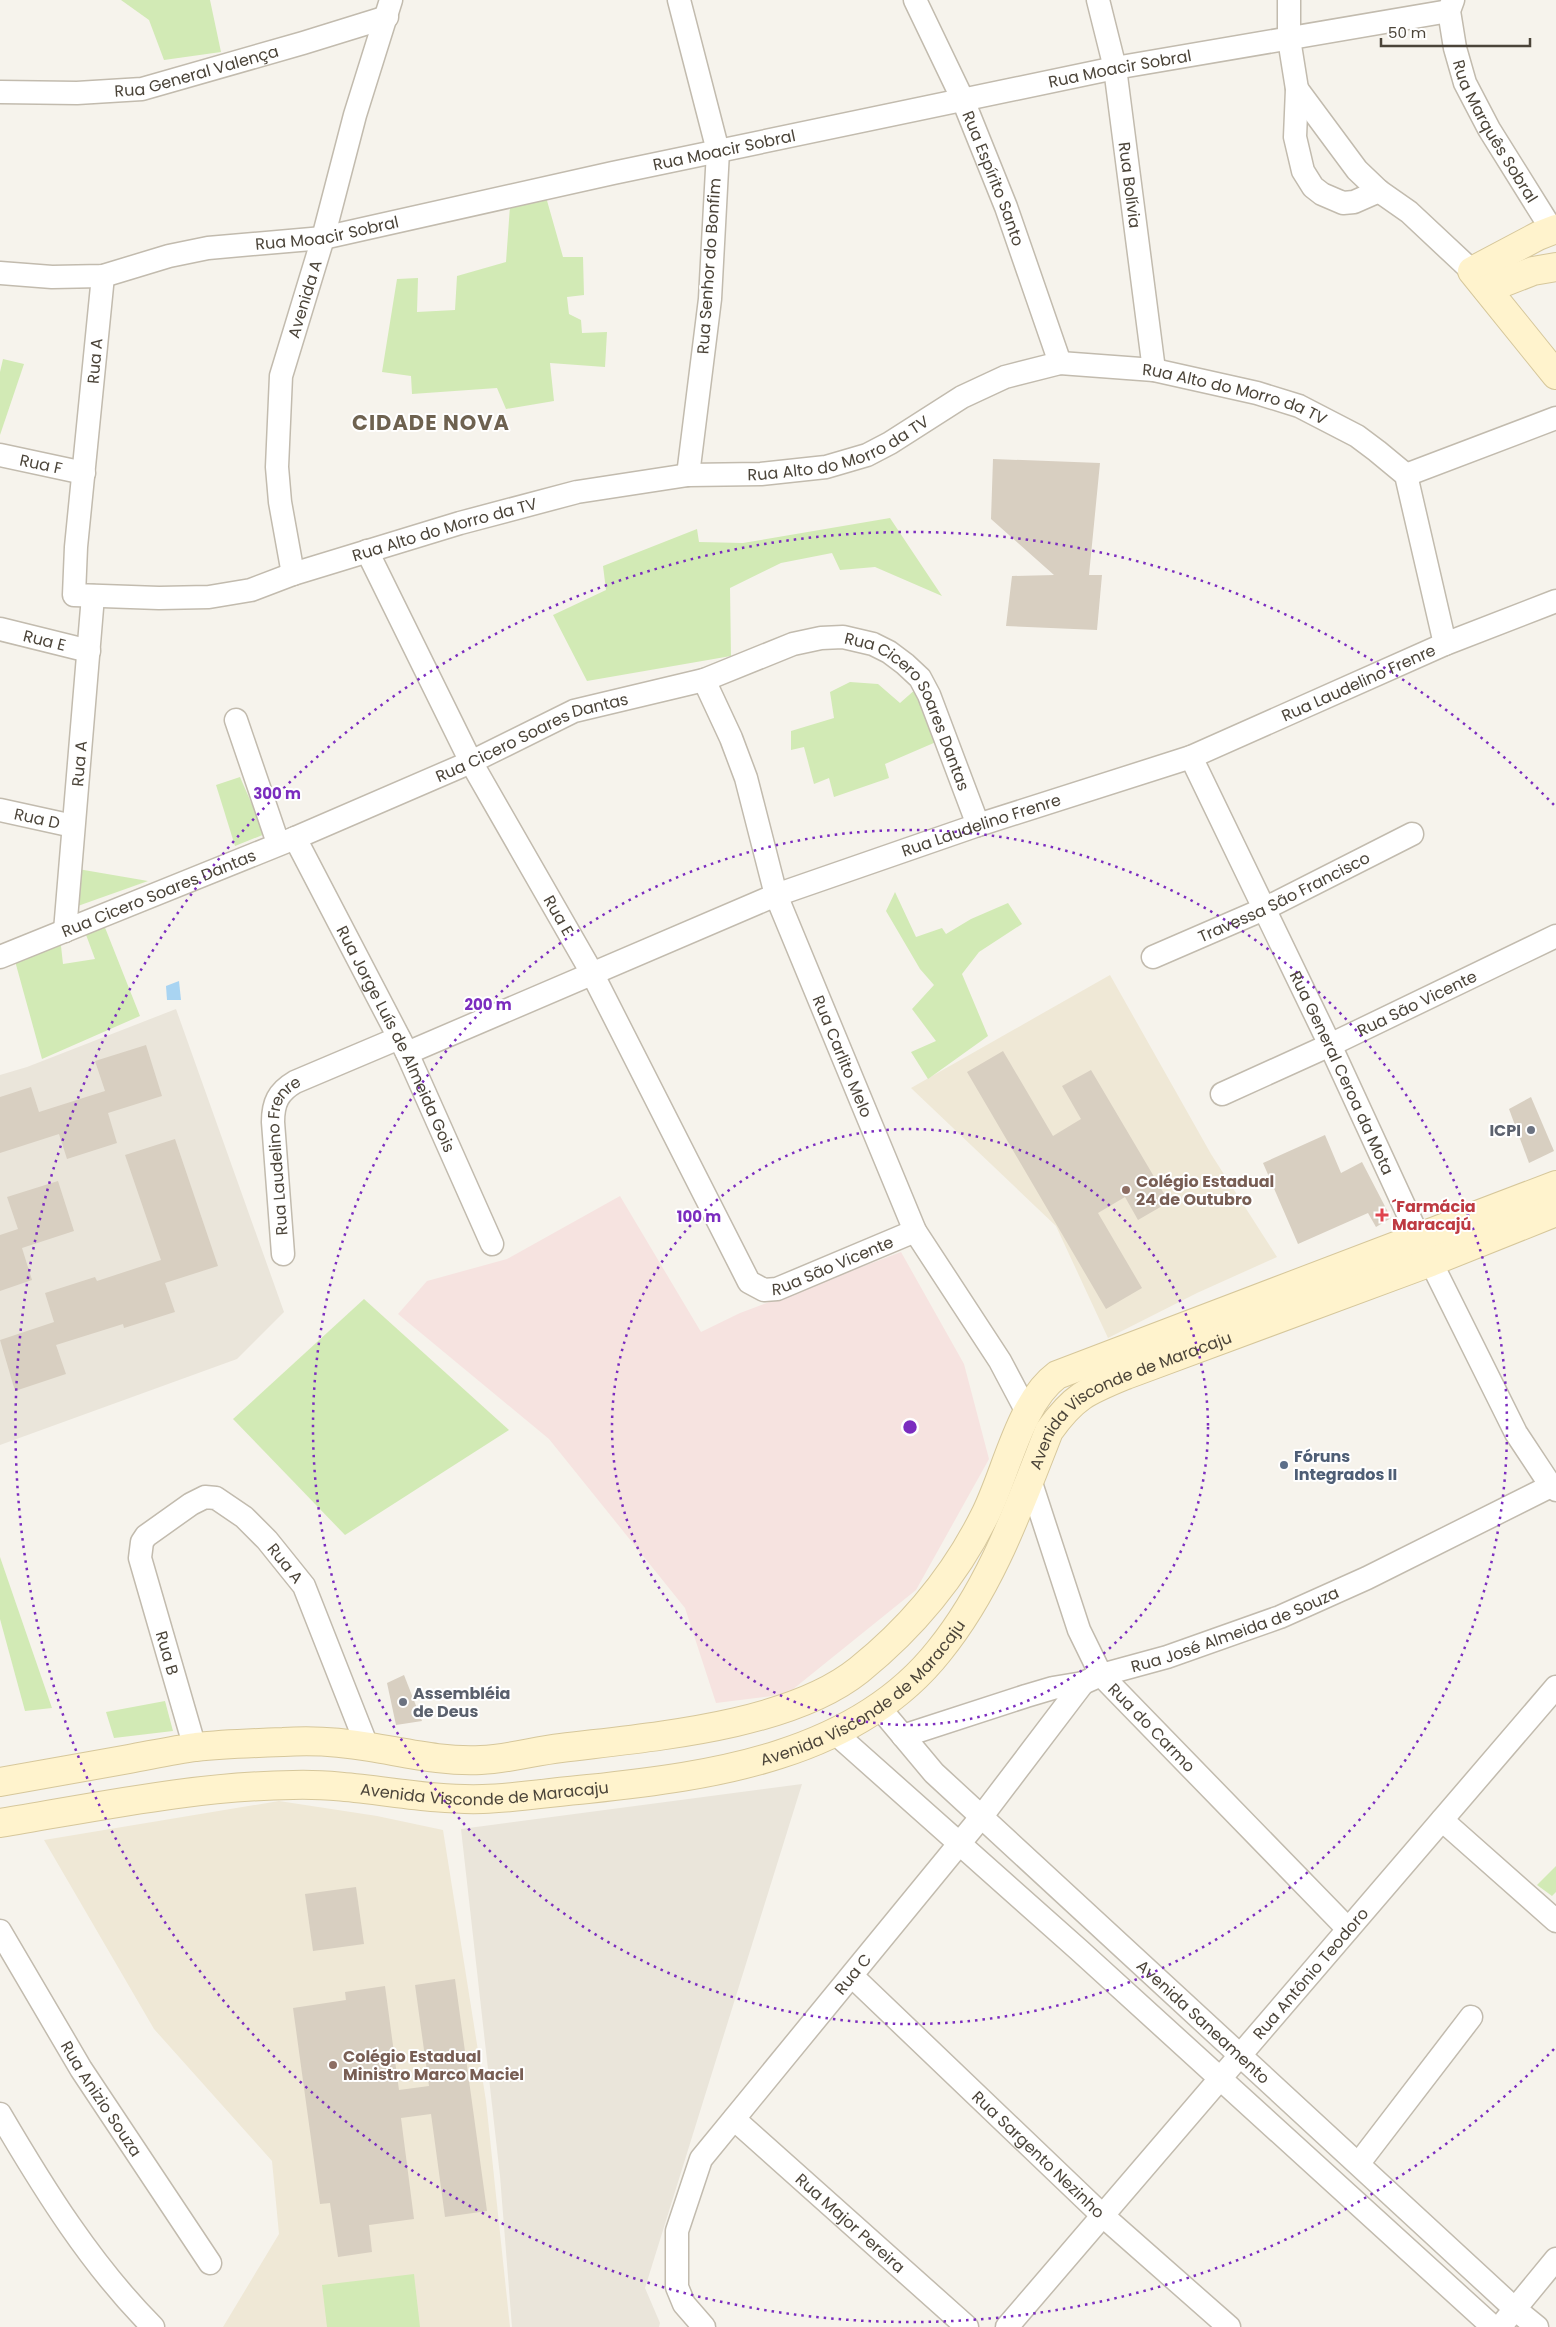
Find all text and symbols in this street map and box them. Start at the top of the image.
scale bar [1381,15,1530,47]
text: 50 m [1388,22,1426,43]
street label: Rua General Valença [114,39,281,102]
street label: Rua Moacir Sobral [1046,44,1193,93]
street label: Rua Marquês Sobral [1447,57,1544,207]
street label: Rua Espírito Santo [957,107,1030,249]
street label: Rua Moacir Sobral [651,124,797,176]
street label: Rua Bolívia [1113,140,1147,229]
street label: Rua Senhor do Bonfim [691,177,727,355]
street label: Rua Moacir Sobral [254,210,401,255]
street label: Avenida A [282,257,327,341]
street label: Rua A [82,337,108,385]
street label: Rua Alto do Morro da TV [1142,358,1331,430]
district label: CIDADE NOVA [352,408,510,437]
street label: Rua Alto do Morro da TV [747,410,933,486]
street label: Rua F [18,448,65,480]
street label: Rua Alto do Morro da TV [349,492,540,567]
street label: Rua E [21,624,68,656]
street label: Rua Cicero Soares Dantas [842,626,976,794]
street label: Rua Laudelino Frenre [1278,638,1439,727]
street label: Rua Cicero Soares Dantas [432,687,630,788]
street label: Rua A [66,740,92,787]
text: 300 m [253,783,301,804]
street label: Rua Laudelino Frenre [898,788,1064,862]
street label: Rua D [12,802,62,834]
street label: Rua Cicero Soares Dantas [58,843,259,943]
street label: Travessa São Francisco [1194,846,1374,948]
street label: Rua E [538,891,580,940]
street label: Rua Jorge Luís de Almeida Gois [331,922,461,1156]
street label: Rua São Vicente [1353,964,1481,1042]
street label: Rua General Ceroa da Mota [1284,967,1400,1178]
street label: Rua Carlito Melo [807,992,878,1121]
text: 200 m [464,994,512,1015]
street label: Rua Laudelino Frenre [261,1070,305,1236]
place label: ICPI [1489,1119,1521,1142]
marker: ICPI [1525,1124,1537,1136]
place label: Colégio Estadual 24 de Outubro [1136,1170,1274,1211]
marker: Colégio Estadual 24 de Outubro [1120,1184,1132,1196]
place label: ´Farmácia Maracajú [1392,1195,1476,1236]
text: 100 m [677,1206,721,1227]
marker: ´Farmácia Maracajú [1376,1209,1388,1221]
street label: Rua São Vicente [771,1230,897,1301]
street label: Avenida Visconde de Maracaju [1024,1325,1235,1473]
centre of rings [901,1418,919,1436]
place label: Fóruns Integrados II [1294,1445,1397,1486]
marker: Fóruns Integrados II [1278,1459,1290,1471]
street label: Rua A [262,1538,309,1588]
street label: Rua José Almeida de Souza [1128,1581,1342,1678]
street label: Avenida Visconde de Maracaju [757,1615,970,1771]
street label: Rua B [150,1628,184,1678]
street label: Rua do Carmo [1103,1678,1201,1777]
place label: Assembléia de Deus [413,1682,510,1723]
marker: Assembléia de Deus [397,1696,409,1708]
street label: Avenida Visconde de Maracaju [359,1775,610,1811]
street label: Rua Antônio Teodoro [1247,1902,1374,2044]
street label: Rua C [829,1948,877,2000]
street label: Avenida Saneamento [1132,1954,1275,2089]
street label: Rua Anizio Souza [55,2036,148,2161]
place label: Colégio Estadual Ministro Marco Maciel [343,2045,524,2086]
marker: Colégio Estadual Ministro Marco Maciel [327,2059,339,2071]
street label: Rua Sargento Nezinho [967,2085,1110,2223]
street label: Rua Major Pereira [791,2168,910,2278]

